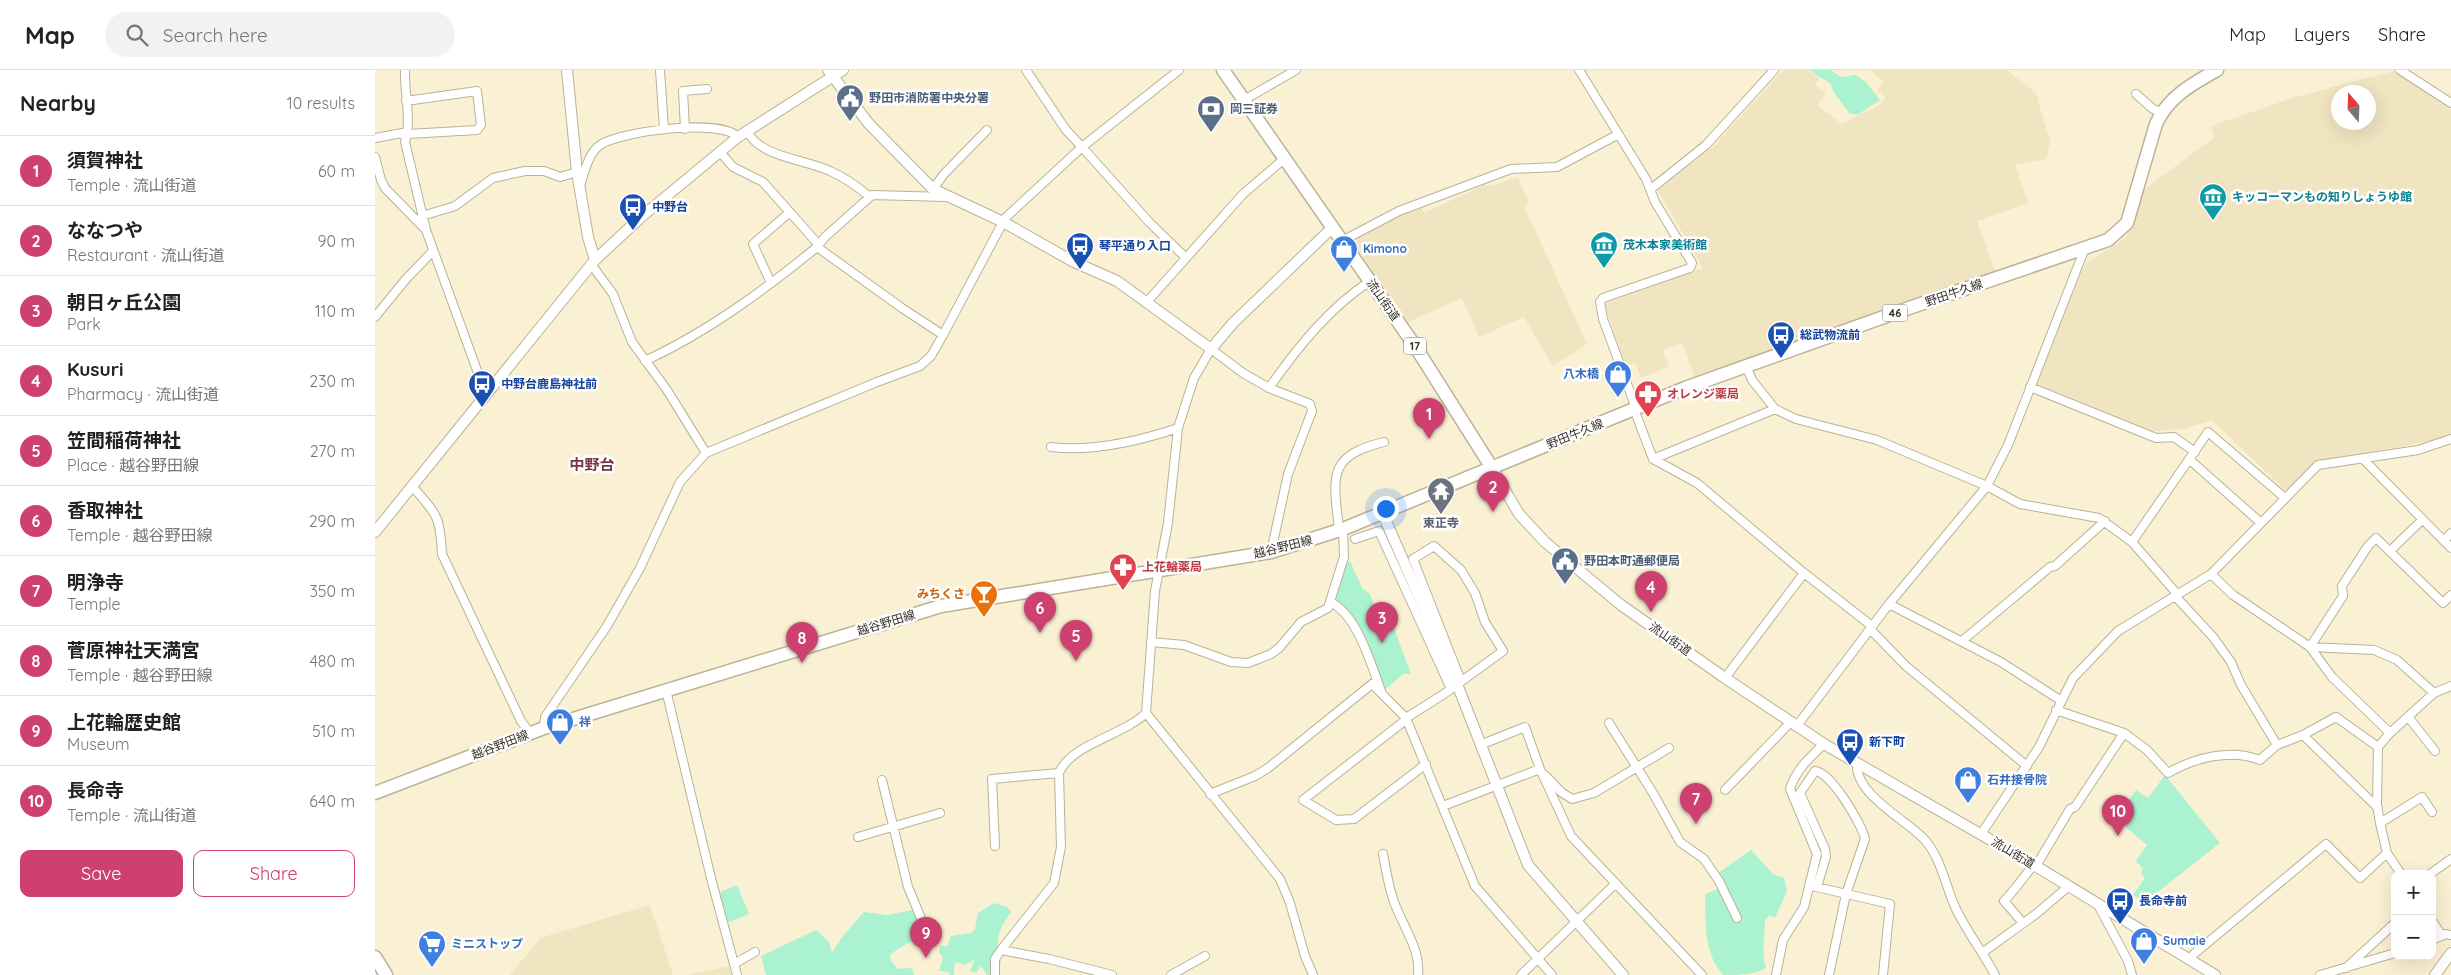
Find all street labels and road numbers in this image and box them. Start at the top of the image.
street label: 流山街道 [1363,276,1403,324]
street label: 野田牛久線 [1923,276,1985,309]
road number: 46 [1883,304,1907,322]
road number: 17 [1404,338,1426,354]
street label: 野田牛久線 [1544,415,1605,452]
street label: 越谷野田線 [1252,532,1314,561]
street label: 越谷野田線 [855,607,917,638]
street label: 流山街道 [1646,619,1694,659]
street label: 越谷野田線 [469,727,531,762]
street label: 流山街道 [1989,834,2038,871]

